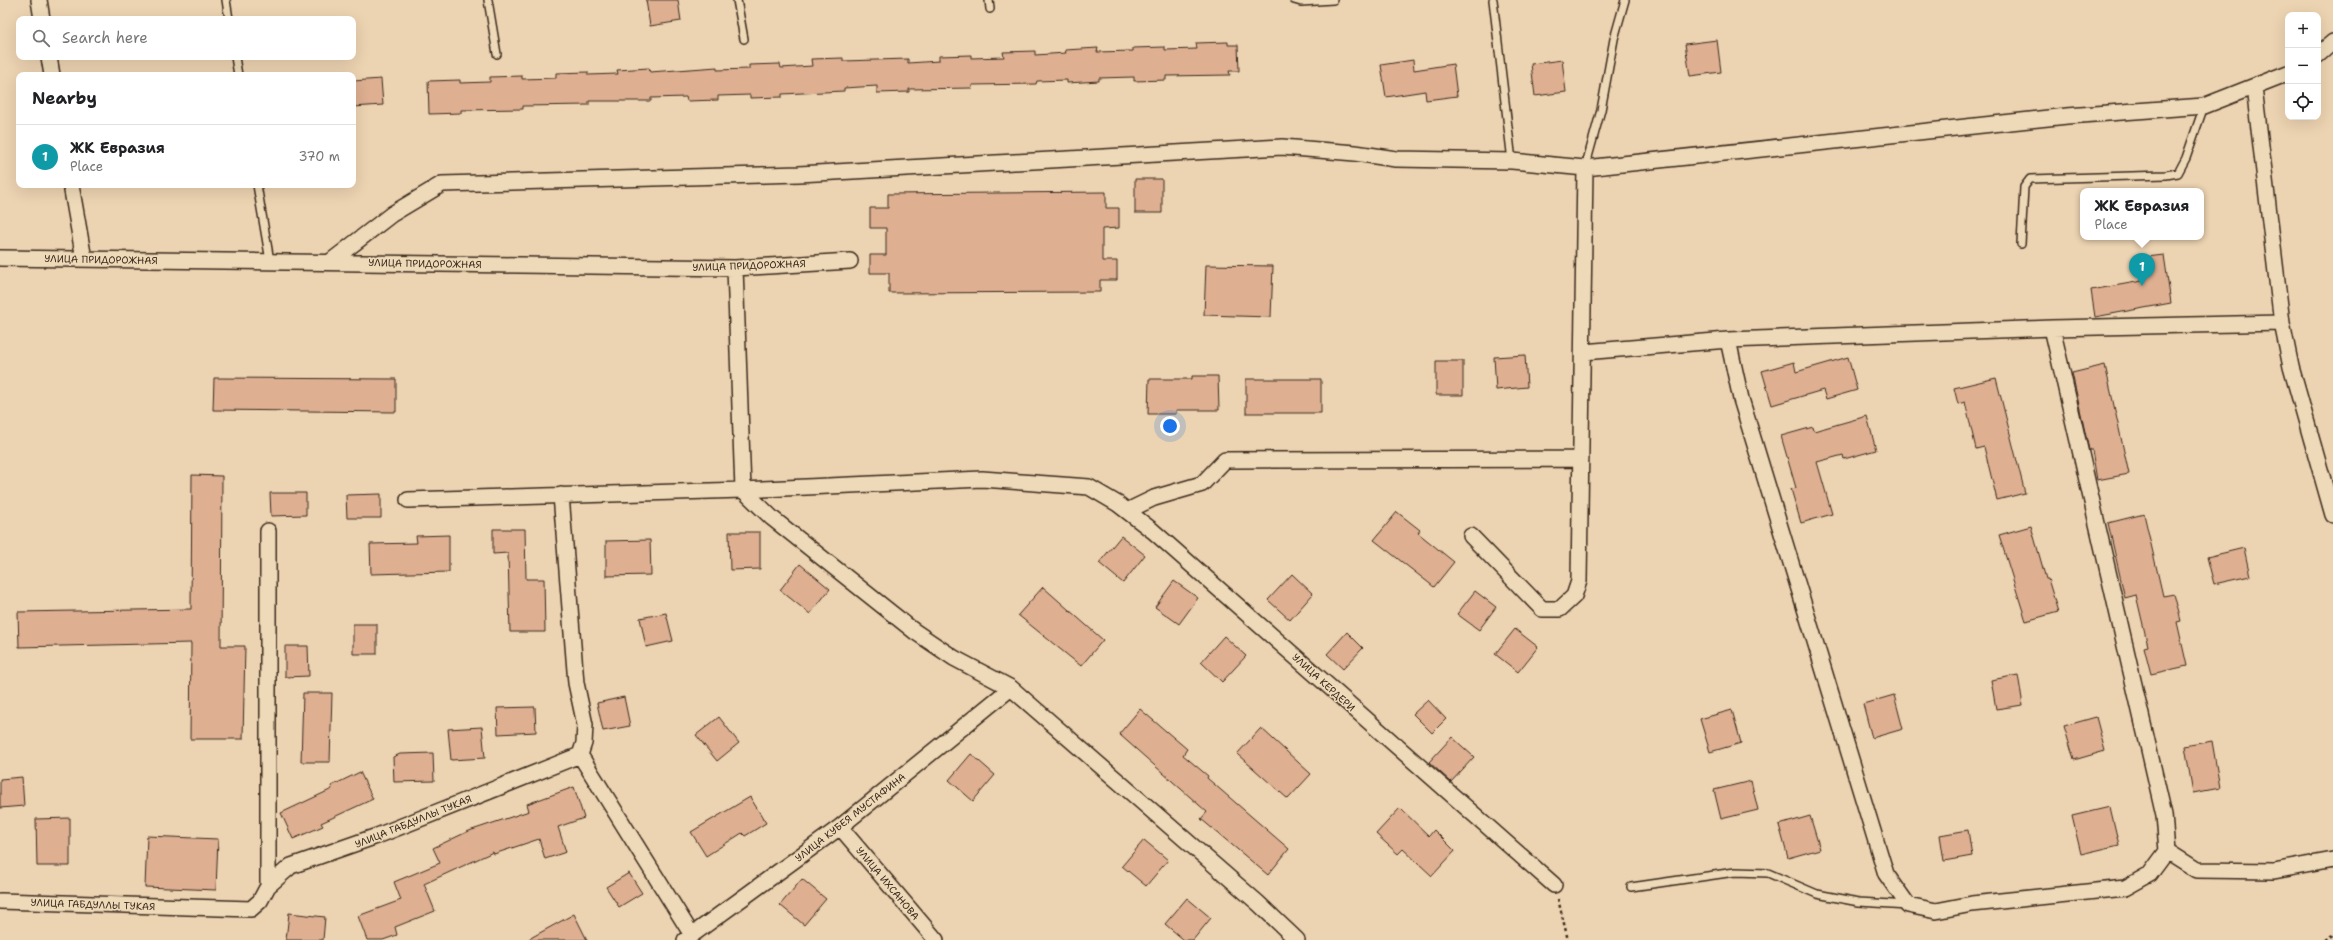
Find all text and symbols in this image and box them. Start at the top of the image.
map controls [2285,12,2321,120]
button: + [2285,12,2321,48]
search box [16,16,356,60]
icon: search [30,27,52,49]
text: Search here [62,28,148,48]
button: − [2285,48,2321,84]
button: locate [2285,84,2321,120]
text: Nearby [32,87,97,109]
text: ЖК Евразия [70,138,165,158]
text: 1 [42,148,48,165]
text: 370 m [298,148,340,165]
text: Place [70,158,103,175]
popup [2080,188,2204,240]
text: ЖК Евразия [2095,196,2189,216]
text: Place [2095,216,2128,233]
street label: УЛИЦА ПРИДОРОЖНАЯ [44,252,158,267]
pin: 1 [2129,253,2155,286]
street label: УЛИЦА ПРИДОРОЖНАЯ [368,256,482,271]
street label: УЛИЦА ПРИДОРОЖНАЯ [692,257,806,274]
your location [1160,416,1180,436]
street label: УЛИЦА КЕРДЕРИ [1289,651,1358,714]
street label: УЛИЦА КУБЕЯ МУСТАФИНА [792,770,908,865]
street label: УЛИЦА ГАБДУЛЛЫ ТУКАЯ [353,792,473,851]
street label: УЛИЦА ИХСАНОВА [853,844,922,923]
street label: УЛИЦА ГАБДУЛЛЫ ТУКАЯ [30,896,156,913]

